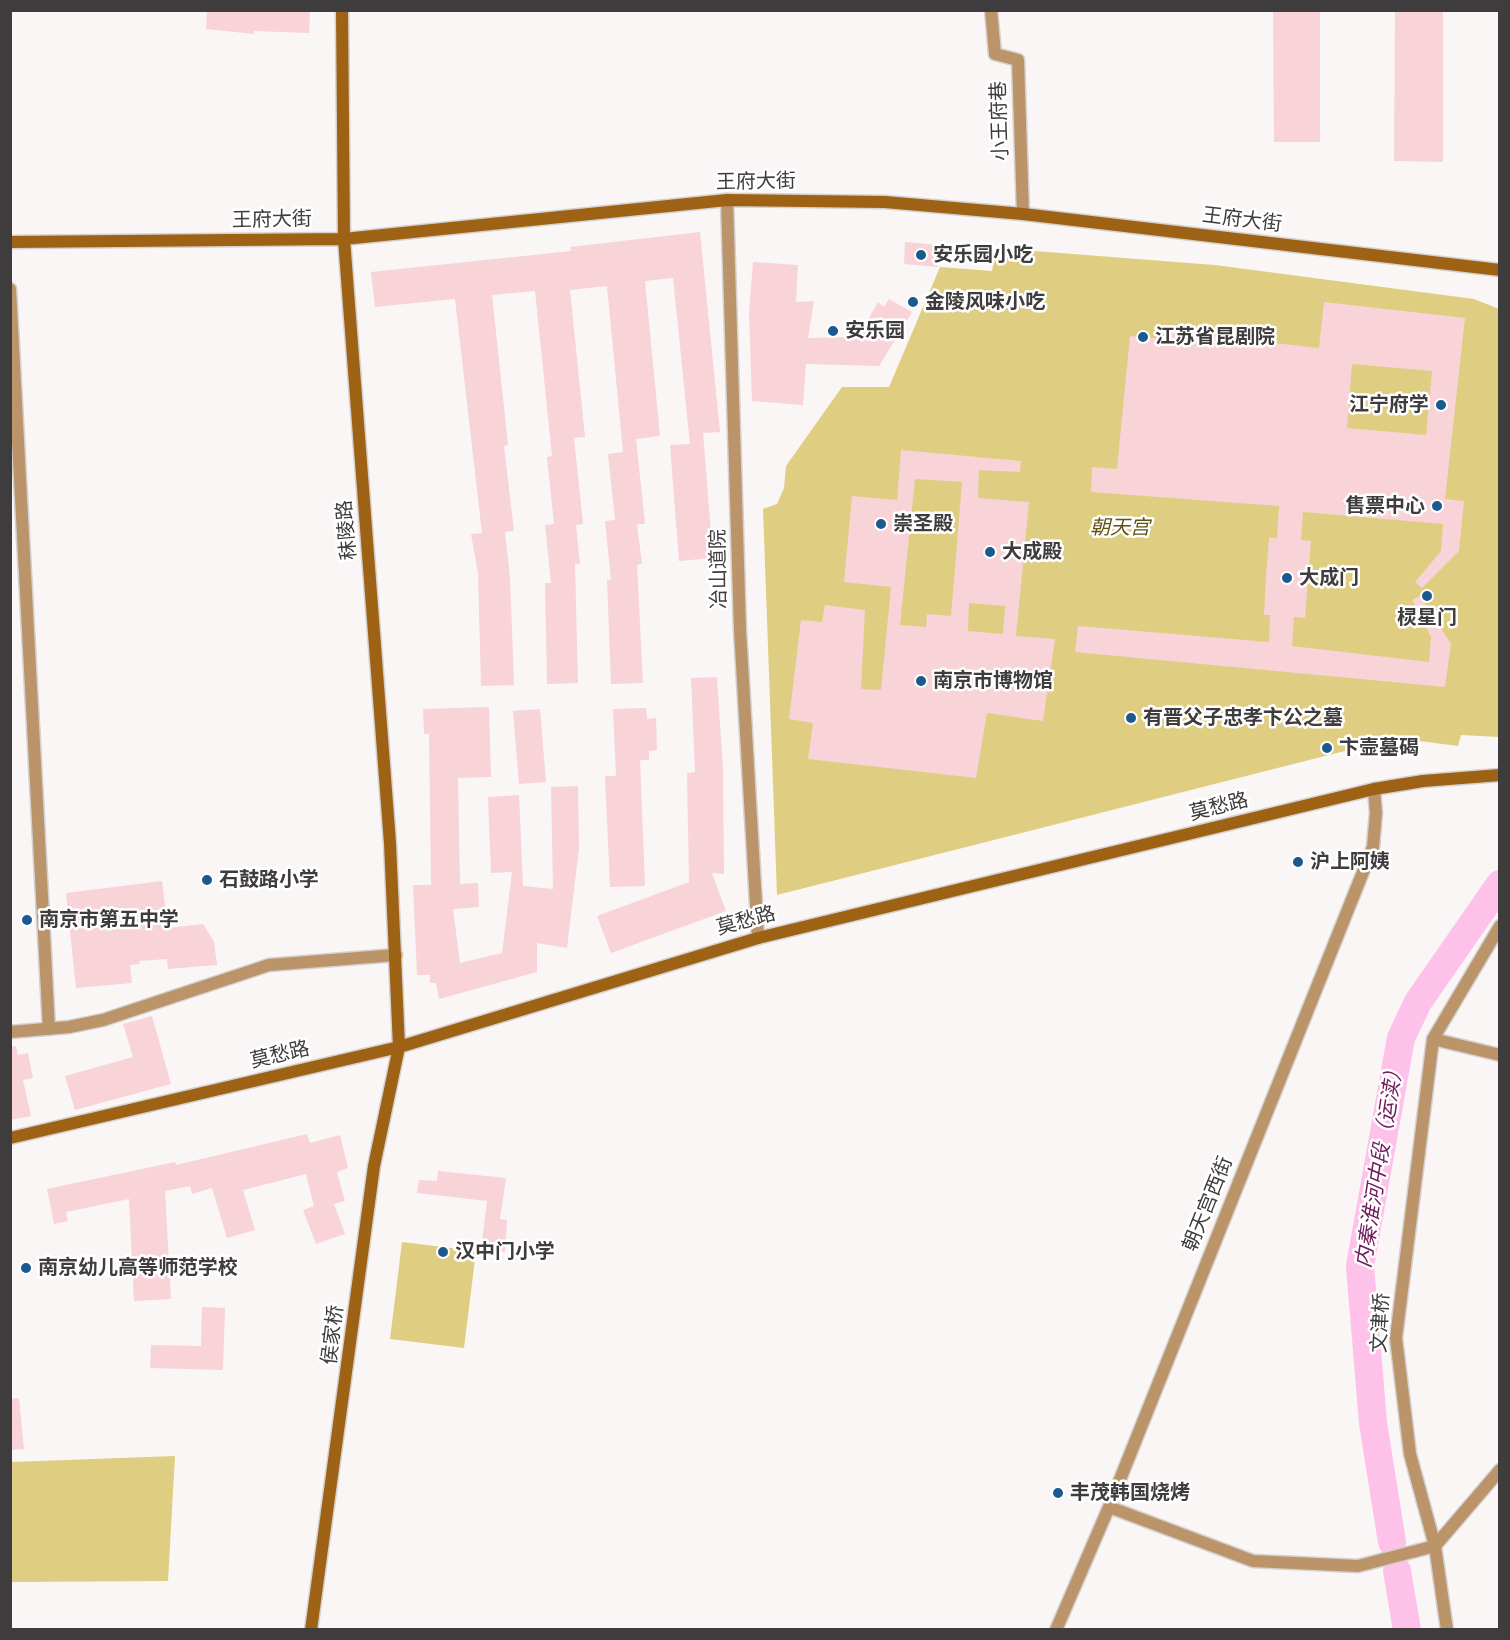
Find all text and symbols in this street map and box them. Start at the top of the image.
street label: 小王府巷 [987,81,1013,161]
street label: 王府大街 [716,169,796,195]
street label: 王府大街 [1201,203,1283,237]
street label: 王府大街 [232,207,312,233]
place label: 安乐园小吃 [933,243,1033,267]
marker: 安乐园小吃 [914,248,928,262]
place label: 金陵风味小吃 [925,290,1045,314]
marker: 金陵风味小吃 [906,295,920,309]
place label: 安乐园 [845,319,905,343]
marker: 安乐园 [826,324,840,338]
place label: 江苏省昆剧院 [1155,325,1275,349]
marker: 江苏省昆剧院 [1136,330,1150,344]
place label: 江宁府学 [1349,393,1429,417]
marker: 江宁府学 [1434,398,1448,412]
place label: 售票中心 [1345,494,1425,518]
street label: 秣陵路 [332,499,362,561]
marker: 售票中心 [1430,499,1444,513]
place label: 崇圣殿 [893,512,953,536]
park label: 朝天宫 [1090,516,1150,540]
marker: 崇圣殿 [874,517,888,531]
street label: 冶山道院 [706,529,732,609]
place label: 大成殿 [1002,540,1062,564]
marker: 大成殿 [983,545,997,559]
place label: 大成门 [1299,566,1359,590]
marker: 大成门 [1280,571,1294,585]
marker: 棂星门 [1420,589,1434,603]
place label: 棂星门 [1397,606,1457,630]
place label: 南京市博物馆 [933,669,1053,693]
marker: 南京市博物馆 [914,674,928,688]
place label: 有晋父子忠孝卞公之墓 [1143,706,1343,730]
marker: 有晋父子忠孝卞公之墓 [1124,711,1138,725]
place label: 卞壸墓碣 [1339,736,1419,760]
marker: 卞壸墓碣 [1320,741,1334,755]
street label: 莫愁路 [1187,788,1251,826]
place label: 沪上阿姨 [1310,850,1390,874]
marker: 沪上阿姨 [1291,855,1305,869]
place label: 石鼓路小学 [219,868,319,892]
marker: 石鼓路小学 [200,873,214,887]
street label: 莫愁路 [714,902,778,940]
place label: 南京市第五中学 [39,908,179,932]
marker: 南京市第五中学 [20,913,34,927]
street label: 莫愁路 [248,1037,312,1073]
water label: 内秦淮河中段（运渎） [1351,1058,1409,1270]
street label: 朝天宫西街 [1178,1153,1238,1255]
place label: 汉中门小学 [455,1240,555,1264]
marker: 汉中门小学 [436,1245,450,1259]
place label: 南京幼儿高等师范学校 [38,1256,238,1280]
marker: 南京幼儿高等师范学校 [19,1261,33,1275]
street label: 文津桥 [1367,1292,1395,1354]
street label: 侯家桥 [317,1304,349,1366]
place label: 丰茂韩国烧烤 [1070,1481,1190,1505]
marker: 丰茂韩国烧烤 [1051,1486,1065,1500]

